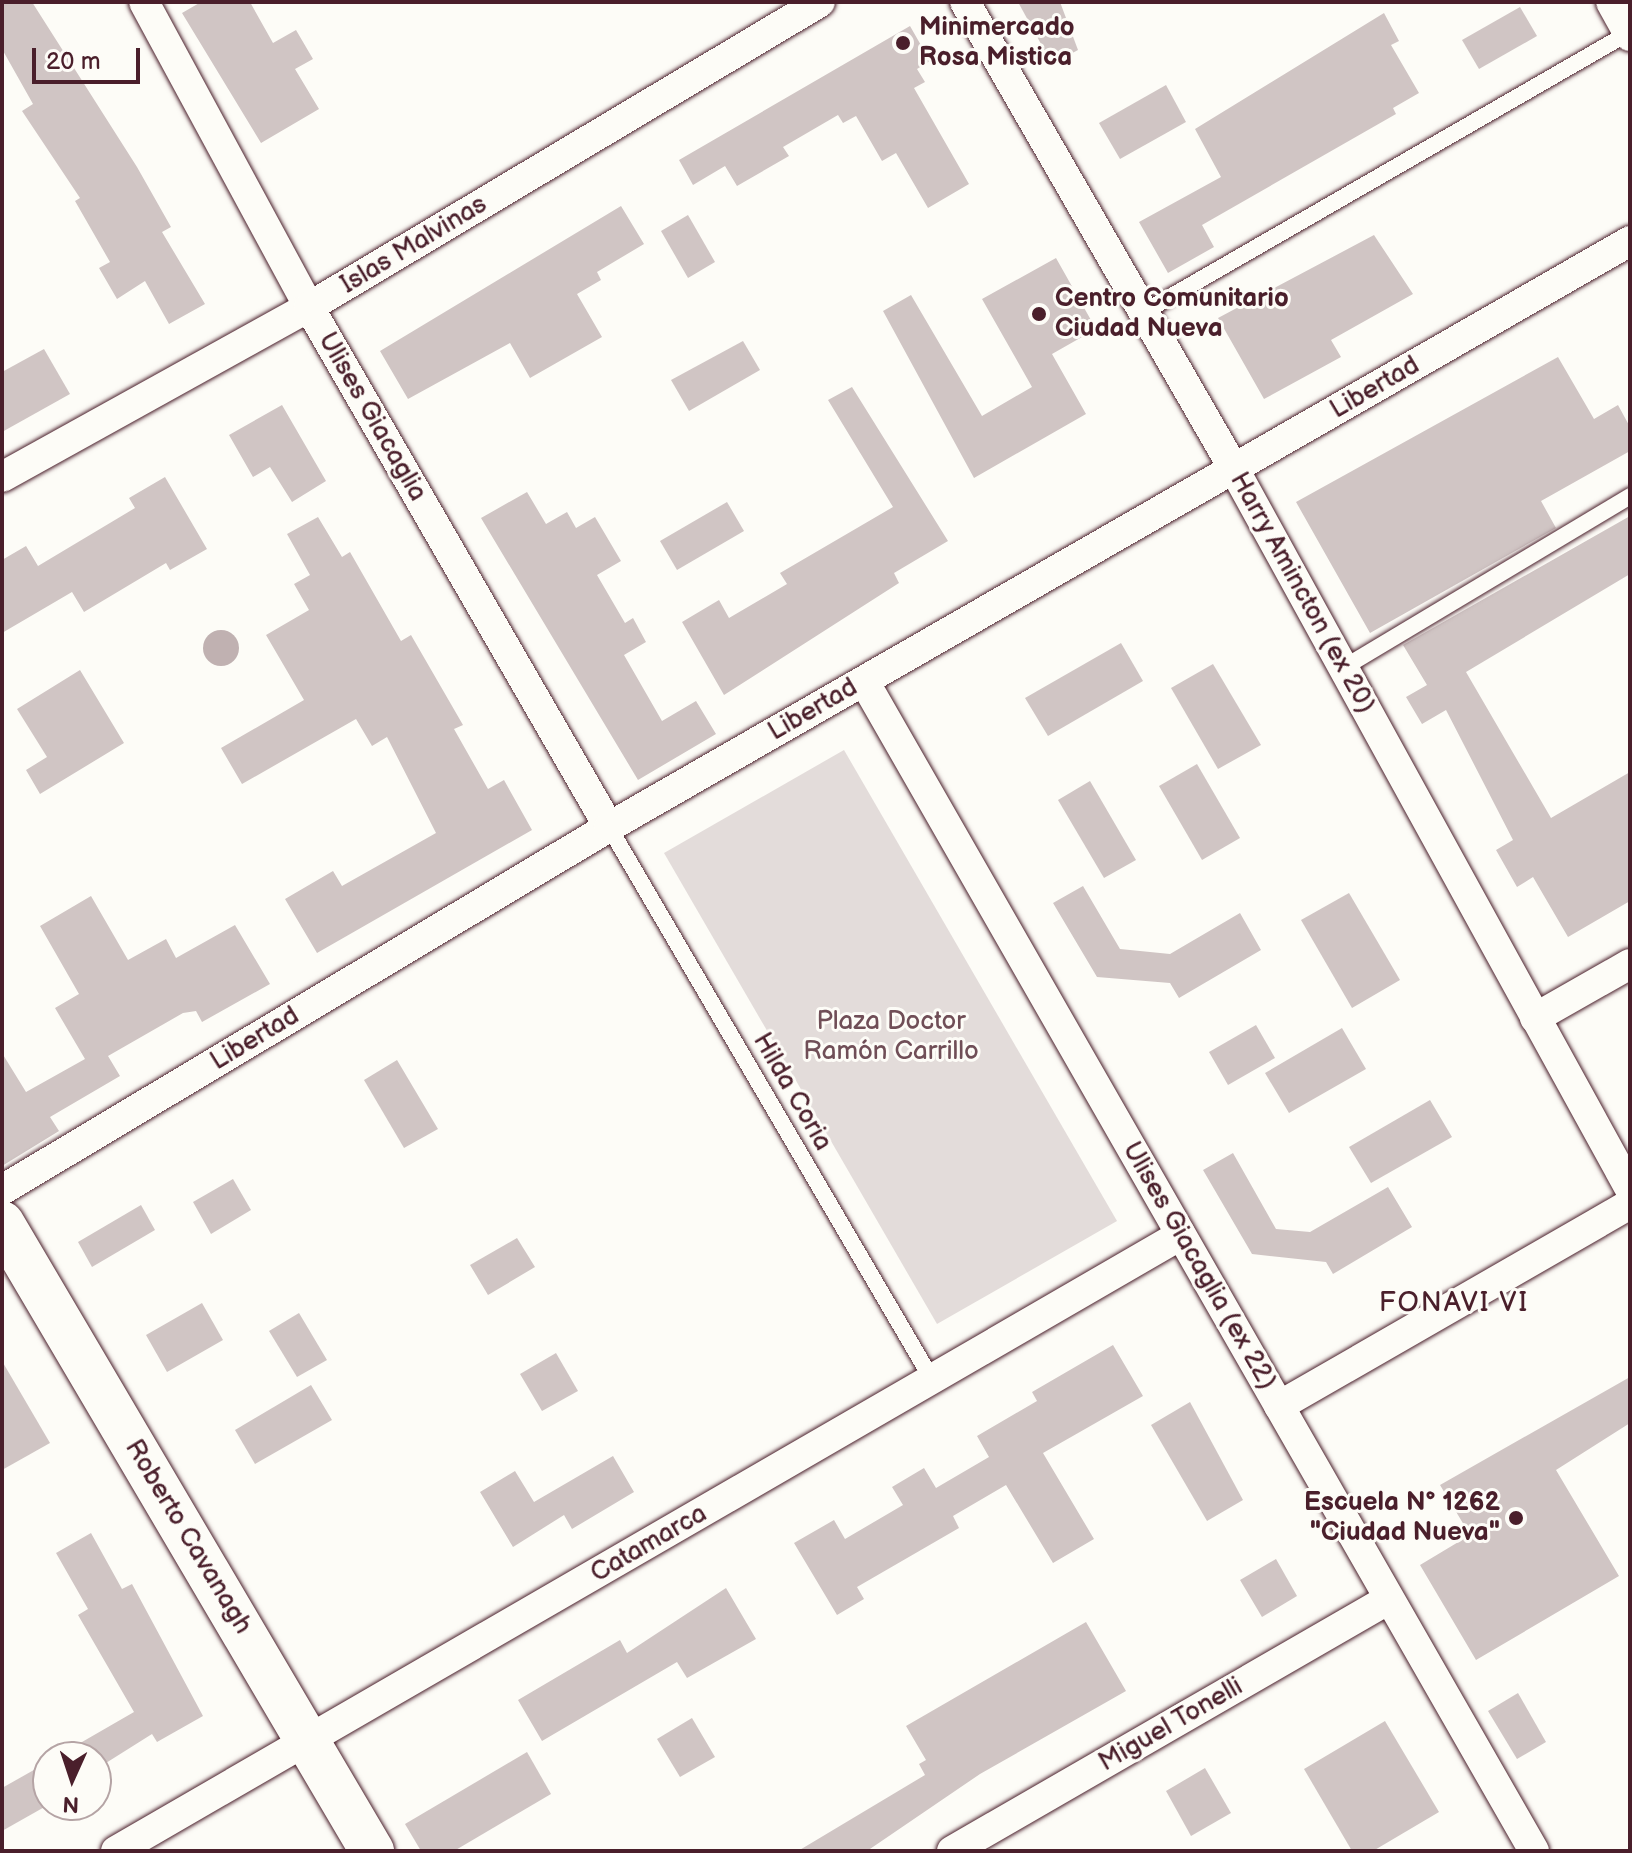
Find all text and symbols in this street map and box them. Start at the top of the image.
place label: Minimercado Rosa Mistica [919,12,1075,74]
scale bar [36,32,144,82]
marker: Minimercado Rosa Mistica [894,34,912,52]
text: 20 m [46,47,101,76]
street label: Islas Malvinas [335,189,493,301]
place label: Centro Comunitario Ciudad Nueva [1055,283,1289,344]
marker: Centro Comunitario Ciudad Nueva [1030,305,1048,323]
street label: Ulises Giacaglia [311,327,433,507]
street label: Libertad [1325,350,1425,426]
street label: Harry Amincton (ex 20) [1222,466,1382,720]
street label: Libertad [763,672,863,748]
street label: Libertad [205,1001,305,1077]
park label: Plaza Doctor Ramón Carrillo [803,1006,979,1068]
street label: Hilda Coria [746,1028,838,1156]
street label: Ulises Giacaglia (ex 22) [1115,1137,1283,1395]
district label: FONAVI VI [1378,1286,1530,1320]
street label: Roberto Cavanagh [118,1434,258,1640]
place label: Escuela N° 1262 "Ciudad Nueva" [1304,1487,1500,1548]
street label: Catamarca [585,1498,713,1590]
marker: Escuela N° 1262 "Ciudad Nueva" [1507,1509,1525,1527]
street label: Miguel Tonelli [1093,1671,1249,1779]
north arrow [32,1741,112,1821]
text: N [62,1790,80,1817]

